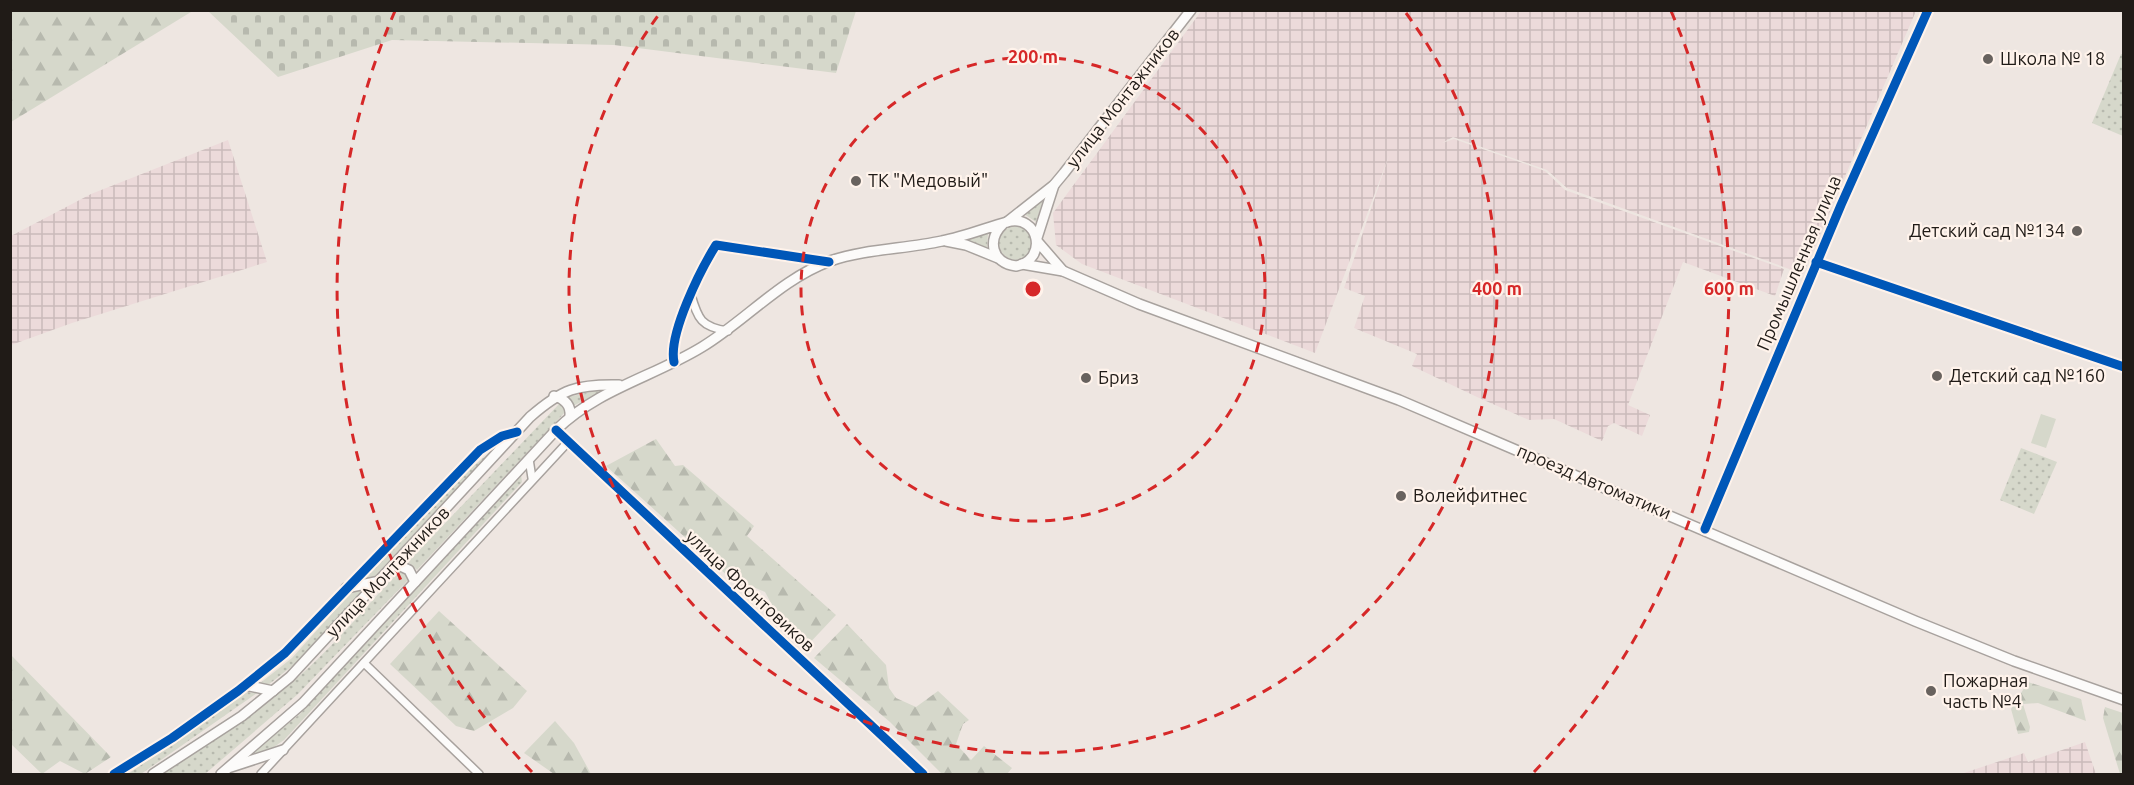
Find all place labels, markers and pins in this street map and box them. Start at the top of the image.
place label: Школа № 18 [2000,48,2105,68]
marker: Школа № 18 [1981,52,1995,66]
place label: ТК "Медовый" [868,170,988,190]
marker: ТК "Медовый" [849,174,863,188]
place label: Детский сад №134 [1909,220,2065,240]
marker: Детский сад №134 [2070,224,2084,238]
centre of rings [1023,279,1043,299]
place label: Детский сад №160 [1949,365,2105,385]
place label: Бриз [1098,367,1139,387]
marker: Детский сад №160 [1930,369,1944,383]
marker: Бриз [1079,371,1093,385]
place label: Волейфитнес [1413,485,1527,505]
marker: Волейфитнес [1394,489,1408,503]
place label: Пожарная часть №4 [1943,670,2028,711]
marker: Пожарная часть №4 [1924,684,1938,698]

